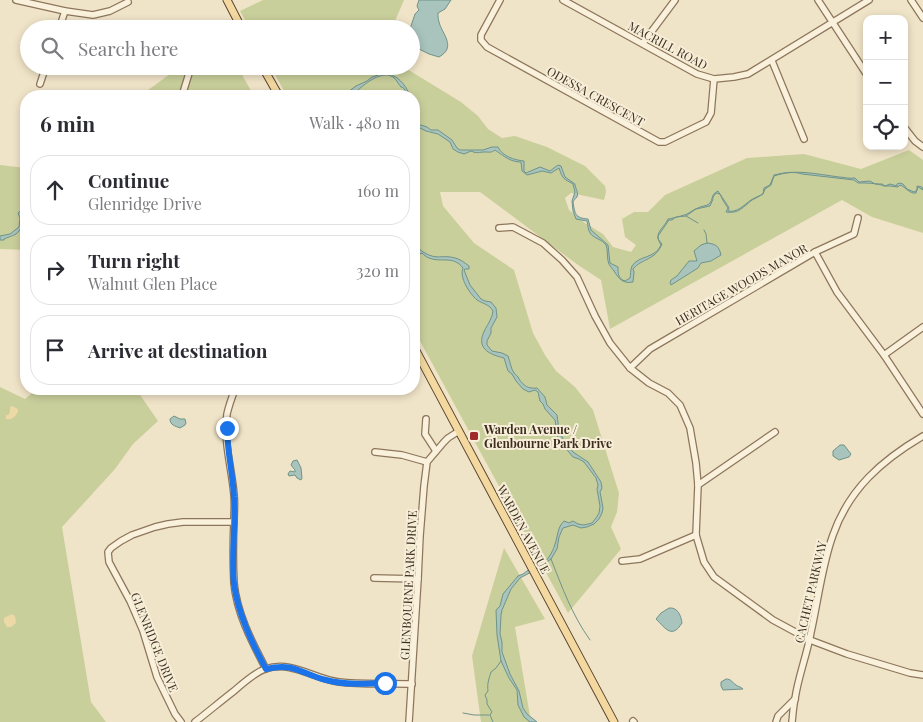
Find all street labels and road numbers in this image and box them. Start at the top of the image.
street label: MACRILL ROAD [626,17,711,73]
street label: ODESSA CRESCENT [544,62,648,130]
street label: HERITAGE WOODS MANOR [672,239,810,328]
street label: WARDEN AVENUE [493,481,554,576]
street label: GLENBOURNE PARK DRIVE [396,510,420,660]
street label: CACHET PARKWAY [790,539,830,645]
street label: GLENRIDGE DRIVE [128,590,182,694]

